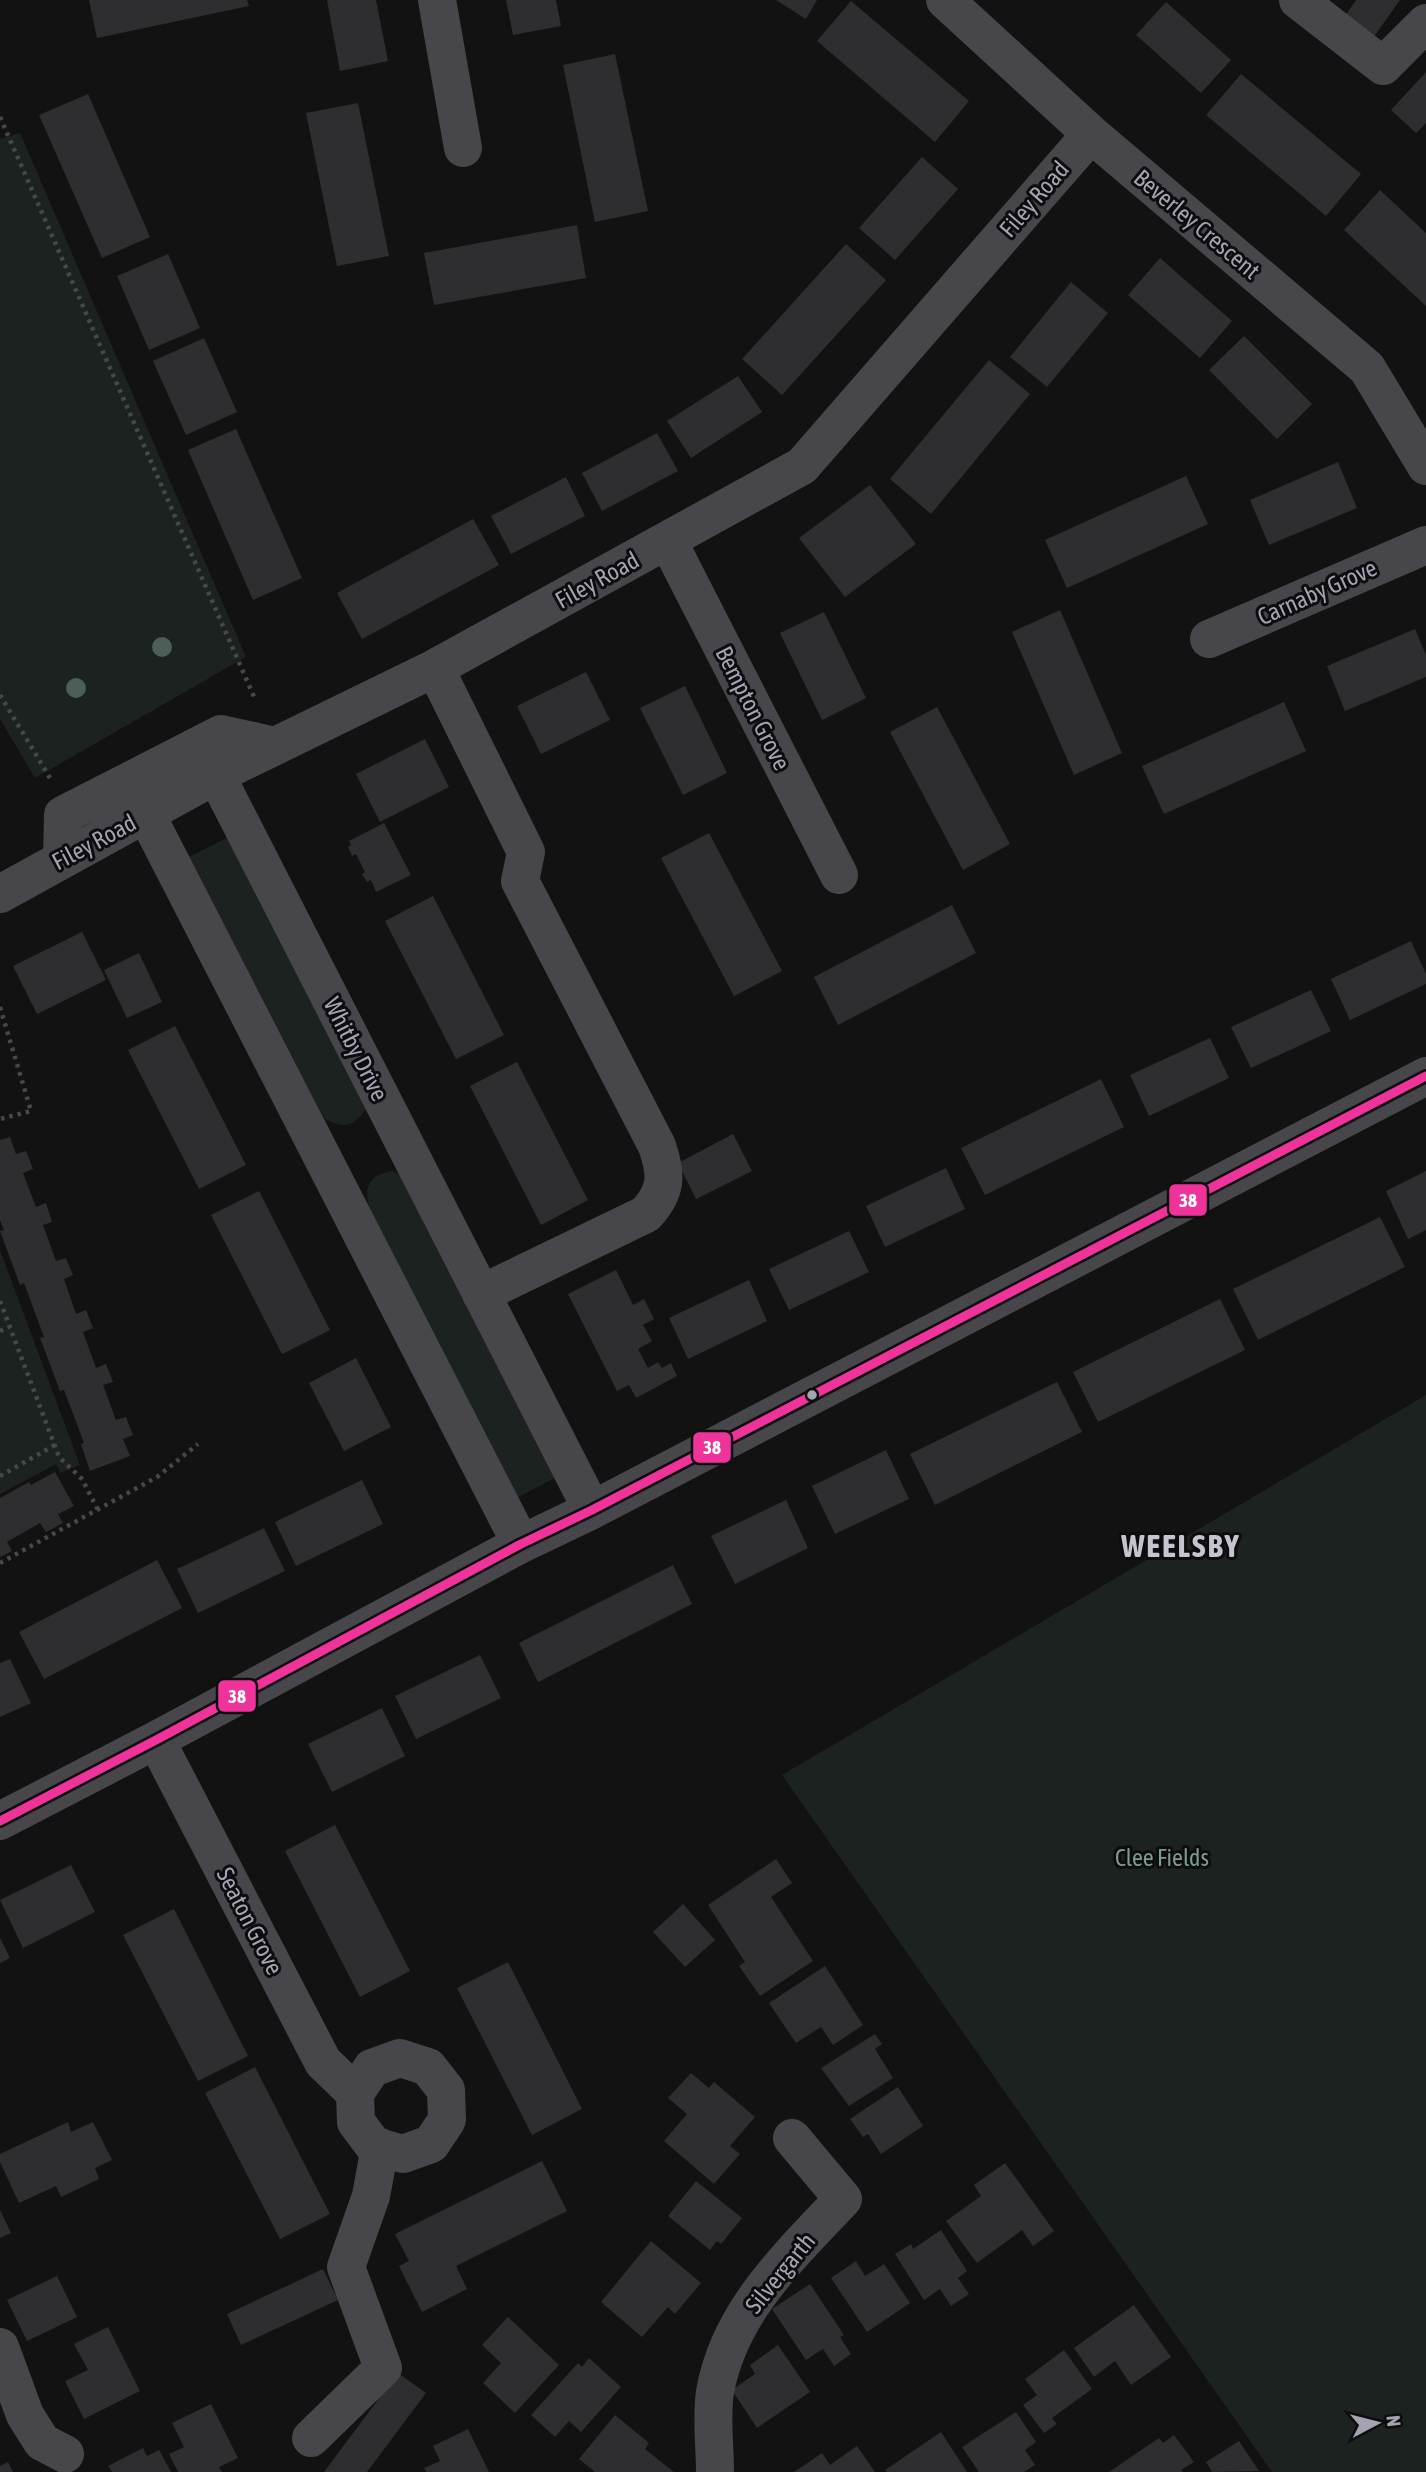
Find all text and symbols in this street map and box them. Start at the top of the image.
street label: Filey Road [994,156,1074,242]
street label: Beverley Crescent [1129,164,1265,284]
street label: Filey Road [551,546,643,614]
street label: Carnaby Grove [1253,554,1381,630]
street label: Bempton Grove [710,642,796,774]
street label: Filey Road [48,809,140,875]
street label: Whitby Drive [318,993,394,1105]
line badge: 38 [1168,1183,1208,1217]
text: 38 [1179,1189,1197,1211]
unlabelled marker [805,1388,819,1402]
line badge: 38 [692,1431,732,1464]
text: 38 [703,1436,721,1458]
district label: WEELSBY [1120,1527,1241,1564]
line badge: 38 [217,1679,257,1713]
text: 38 [228,1685,246,1707]
park label: Clee Fields [1115,1844,1209,1871]
street label: Seaton Grove [212,1863,288,1979]
street label: Silvergarth [740,2228,820,2318]
north arrow [1342,2388,1412,2458]
text: N [1382,2414,1405,2428]

